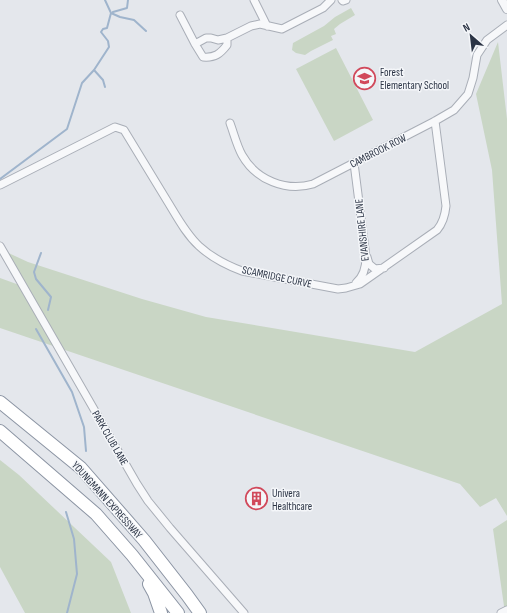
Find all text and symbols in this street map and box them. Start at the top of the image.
north arrow [451,16,491,56]
text: N [461,20,472,35]
school or university icon: Forest Elementary School [351,65,377,91]
place label: Forest Elementary School [380,66,449,92]
street label: CAMBROOK ROW [348,131,408,171]
street label: EVANSHIRE LANE [352,198,372,262]
street label: SCAMRIDGE CURVE [241,263,313,291]
street label: PARK CLUB LANE [89,408,131,468]
street label: YOUNGMANN EXPRESSWAY [69,459,145,541]
building icon: Univera Healthcare [243,486,269,512]
place label: Univera Healthcare [272,487,312,513]

